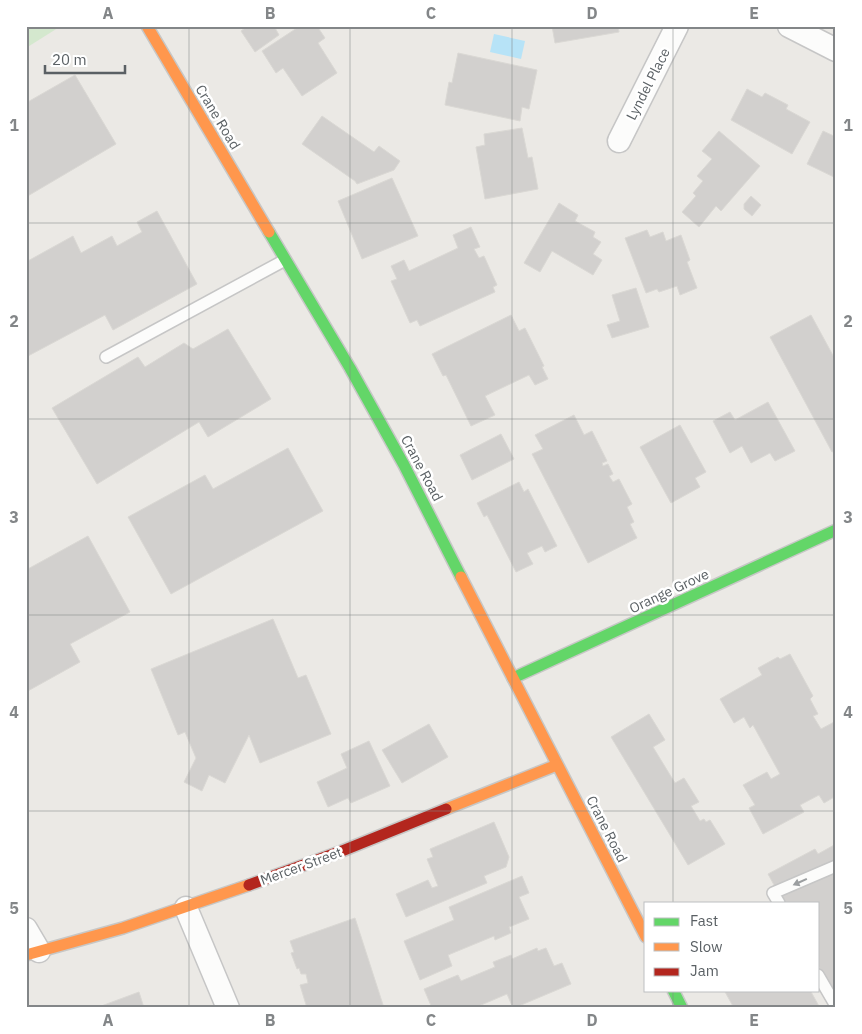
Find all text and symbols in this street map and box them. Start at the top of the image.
text: A [103,3,114,23]
text: B [265,3,276,23]
text: C [426,3,436,23]
text: D [586,3,598,23]
text: E [749,3,759,23]
scale bar [45,42,125,74]
street label: Lyndel Place [622,45,674,123]
text: 20 m [52,50,87,69]
street label: Crane Road [192,81,244,153]
text: 1 [9,115,19,135]
text: 1 [843,115,853,135]
text: 2 [9,311,19,331]
text: 2 [843,311,853,331]
street label: Crane Road [397,432,447,504]
text: 3 [9,507,19,527]
text: 3 [843,507,853,527]
street label: Orange Grove [626,565,712,617]
text: 4 [9,702,19,722]
text: 4 [843,702,853,722]
street label: Crane Road [583,793,631,865]
street label: Mercer Street [258,843,344,889]
one-way arrow [793,878,807,886]
text: 5 [9,898,19,918]
text: 5 [843,898,853,918]
legend [644,902,820,992]
text: Fast [690,911,718,930]
text: Slow [690,937,723,956]
text: Jam [690,961,719,980]
text: A [103,1010,114,1030]
text: B [265,1010,276,1030]
text: C [426,1010,436,1030]
text: D [586,1010,598,1030]
text: E [749,1010,759,1030]

